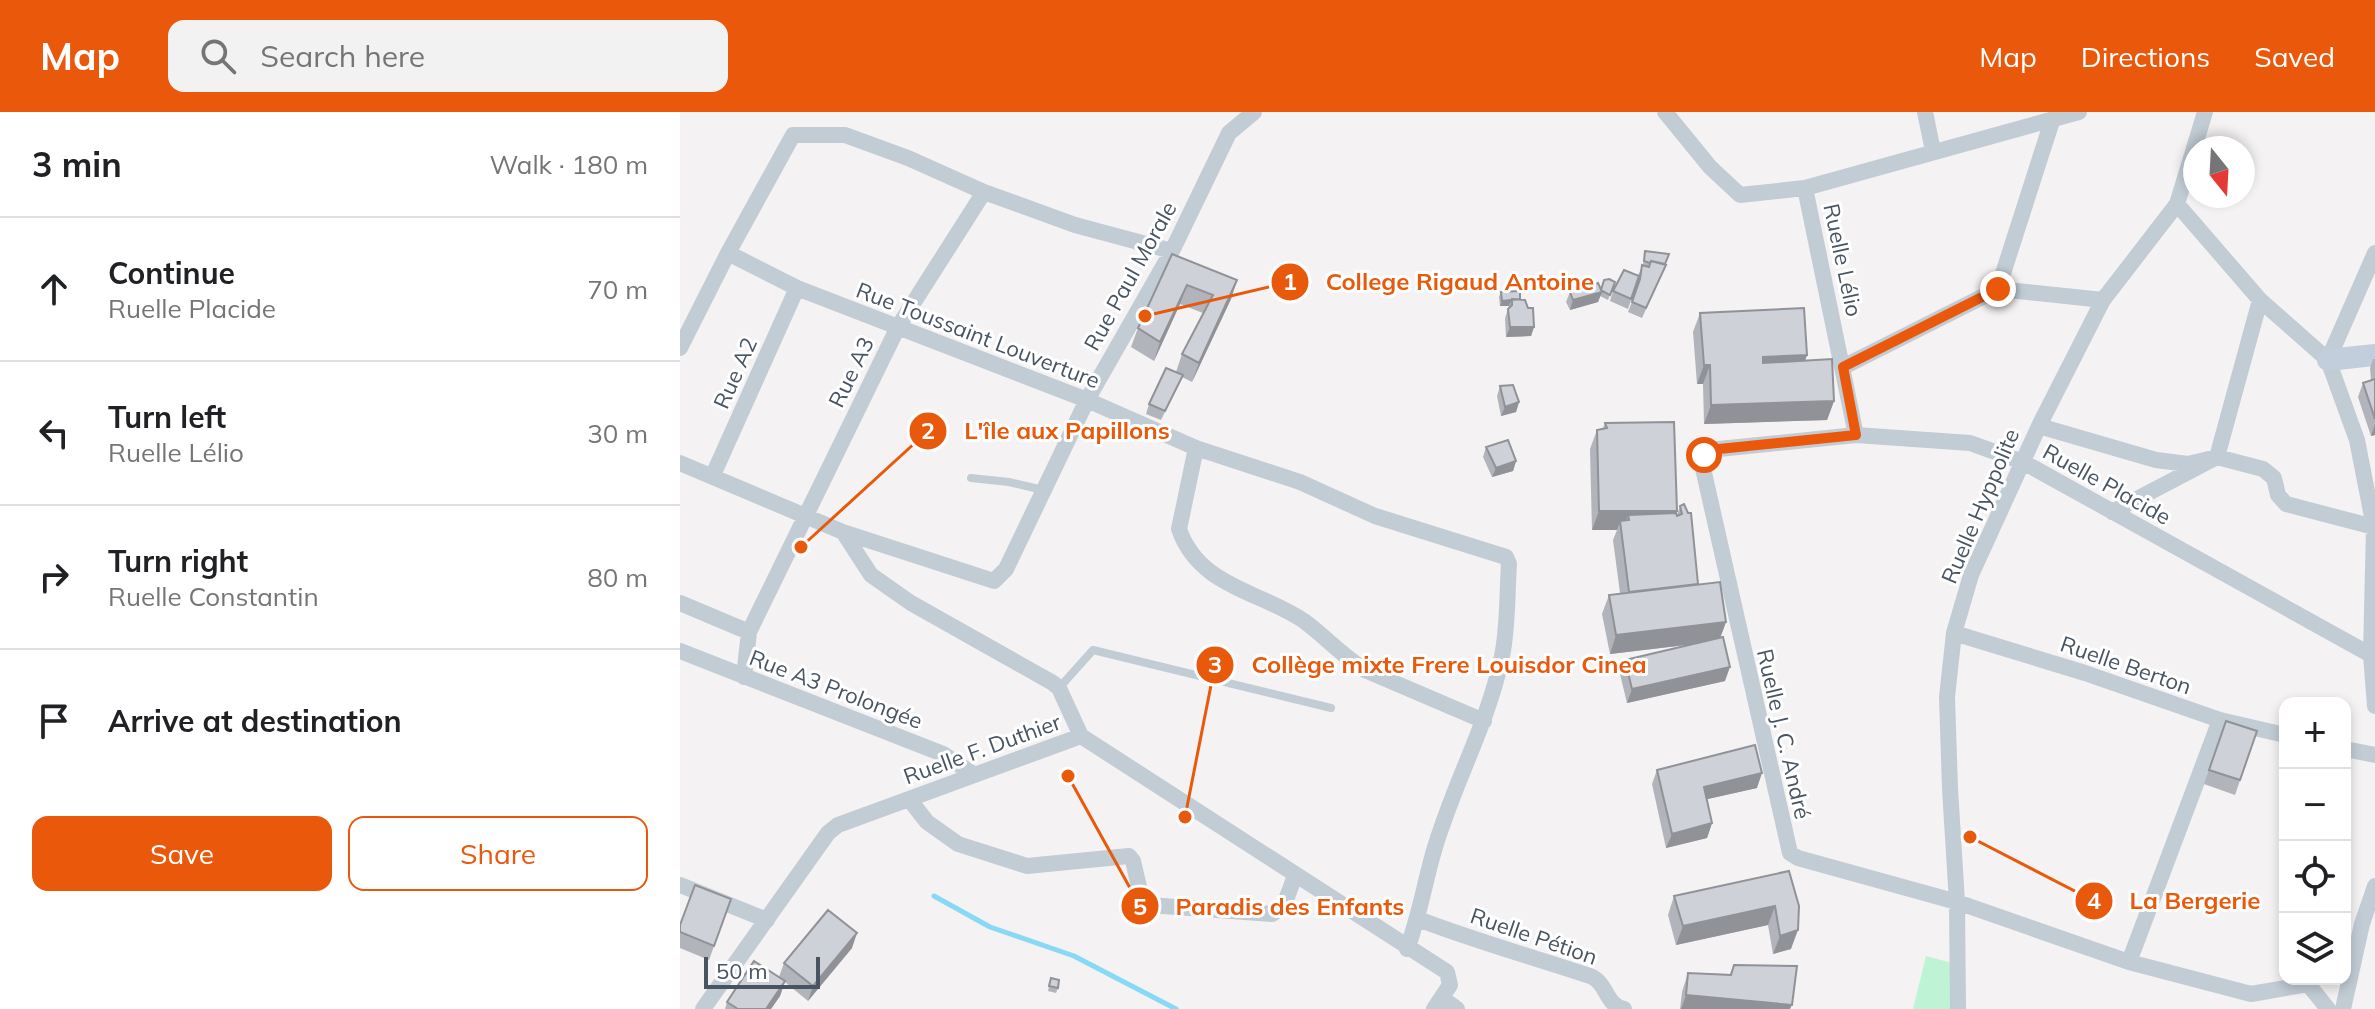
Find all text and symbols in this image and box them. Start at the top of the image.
search box [168,20,728,92]
text: Map [40,32,120,80]
icon: search [196,34,240,78]
text: Search here [260,37,425,75]
text: Map [1979,39,2037,74]
text: Directions [2081,39,2210,74]
text: Saved [2254,39,2335,74]
north arrow [2183,136,2255,208]
text: 3 min [32,143,122,186]
text: Walk · 180 m [489,148,648,181]
street label: Rue Paul Morale [1078,197,1182,355]
street label: Ruelle Lélio [1817,201,1869,319]
text: Continue [108,254,235,292]
callout: College Rigaud Antoine [1270,258,1611,306]
text: 1 [1283,266,1297,296]
text: College Rigaud Antoine [1326,266,1594,296]
icon: ahead [32,267,76,311]
route end [1980,271,2016,307]
text: 70 m [587,273,648,306]
street label: Rue Toussaint Louverture [852,276,1104,394]
text: Ruelle Placide [108,292,276,325]
street label: Rue A3 [822,332,880,412]
street label: Rue A2 [707,333,763,413]
text: Turn left [108,398,226,436]
callout: L'île aux Papillons [908,407,1186,455]
icon: left [32,411,76,455]
text: 2 [921,415,935,445]
text: L'île aux Papillons [964,415,1170,445]
text: 30 m [587,417,648,450]
street label: Ruelle Hyppolite [1935,424,2025,588]
text: Ruelle Lélio [108,436,244,469]
route start [1686,437,1722,473]
street label: Ruelle Placide [2038,437,2176,531]
text: Turn right [108,542,248,580]
icon: right [32,555,76,599]
text: 80 m [587,561,648,594]
text: Ruelle Constantin [108,580,319,613]
street label: Ruelle Berton [2057,630,2195,700]
callout: Collège mixte Frere Louisdor Cinea [1195,641,1662,689]
street label: Rue A3 Prolongée [745,643,927,735]
street label: Ruelle J. C. André [1751,646,1817,822]
text: 3 [1208,649,1222,679]
text: Collège mixte Frere Louisdor Cinea [1251,649,1647,679]
map controls [2279,697,2351,985]
button: + [2279,697,2351,769]
icon: arrive [32,699,76,743]
text: Arrive at destination [108,702,402,740]
street label: Ruelle F. Duthier [899,708,1065,790]
button: − [2279,769,2351,841]
button: Save [32,816,332,891]
button: Share [348,816,648,891]
button: locate [2279,841,2351,913]
callout: La Bergerie [2074,877,2277,925]
callout: Paradis des Enfants [1120,882,1421,930]
text: 4 [2087,885,2101,915]
text: La Bergerie [2130,885,2260,915]
text: 5 [1133,891,1147,921]
text: Paradis des Enfants [1176,891,1404,921]
street label: Ruelle Pétion [1467,901,1601,971]
button: layers [2279,913,2351,985]
scale bar [704,953,820,989]
text: 50 m [716,957,767,985]

